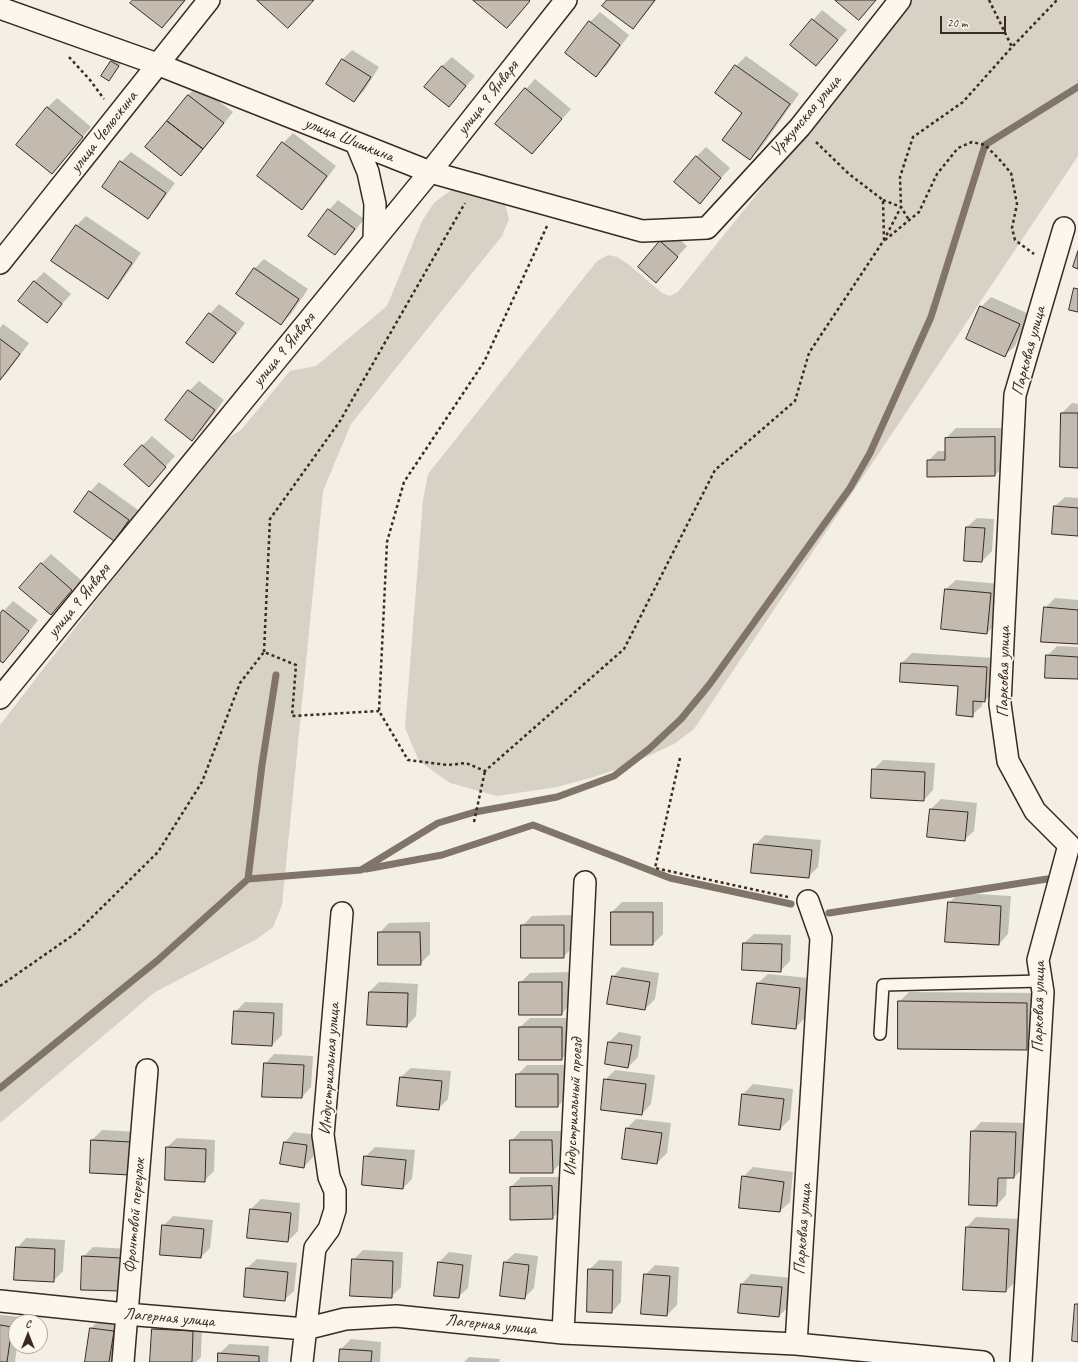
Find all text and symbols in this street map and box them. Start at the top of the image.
scale bar [942,8,1008,34]
text: 20 m [947,15,967,31]
street label: улица 9 Января [453,57,523,139]
street label: Уржумская улица [766,71,846,161]
street label: улица Челюскина [66,87,142,177]
street label: улица Шишкина [301,113,397,167]
street label: Парковая улица [1007,304,1051,398]
street label: улица 9 Января [248,309,320,391]
street label: улица 9 Января [43,560,115,642]
street label: Парковая улица [993,626,1015,718]
street label: Парковая улица [1028,961,1050,1053]
street label: Индустриальная улица [315,1002,345,1136]
street label: Индустриальный проезд [560,1037,588,1177]
street label: Фронтовой переулок [120,1158,150,1274]
street label: Парковая улица [790,1183,816,1275]
street label: Лагерная улица [123,1304,215,1332]
street label: Лагерная улица [444,1310,538,1340]
north arrow [8,1314,48,1354]
text: С [25,1316,31,1330]

